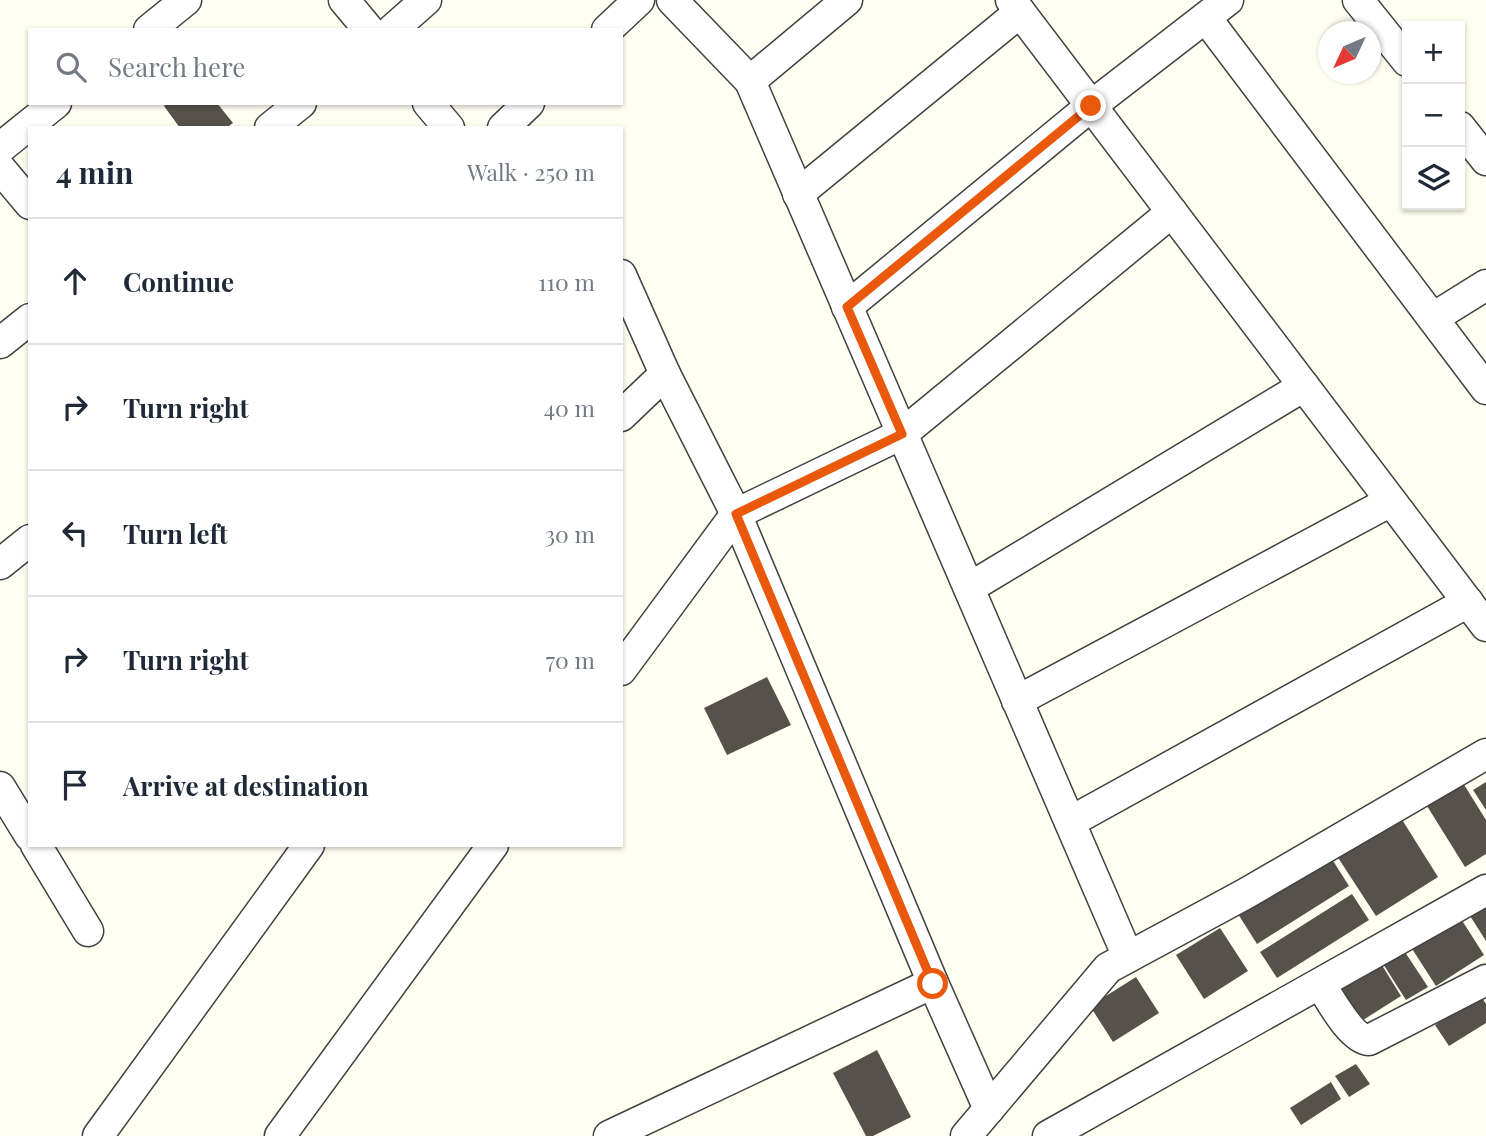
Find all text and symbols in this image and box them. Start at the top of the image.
north arrow [1318,21,1381,84]
map controls [1402,21,1465,210]
button: + [1402,21,1465,84]
search box [28,28,623,105]
icon: search [52,48,90,86]
text: Search here [108,49,245,84]
button: − [1402,84,1465,147]
route end [1075,90,1106,121]
button: layers [1402,147,1465,210]
text: 4 min [56,152,134,192]
text: Walk · 250 m [467,156,595,187]
icon: ahead [56,262,94,300]
text: Continue [123,264,234,299]
text: 110 m [538,266,595,297]
icon: right [56,388,94,426]
text: Turn right [123,390,249,425]
text: 40 m [544,392,595,423]
icon: left [56,514,94,552]
text: Turn left [123,516,228,551]
text: 30 m [545,518,595,549]
icon: right [56,640,94,678]
text: Turn right [123,642,249,677]
text: 70 m [546,644,595,675]
icon: arrive [56,766,94,804]
text: Arrive at destination [123,768,369,803]
route start [917,968,948,999]

